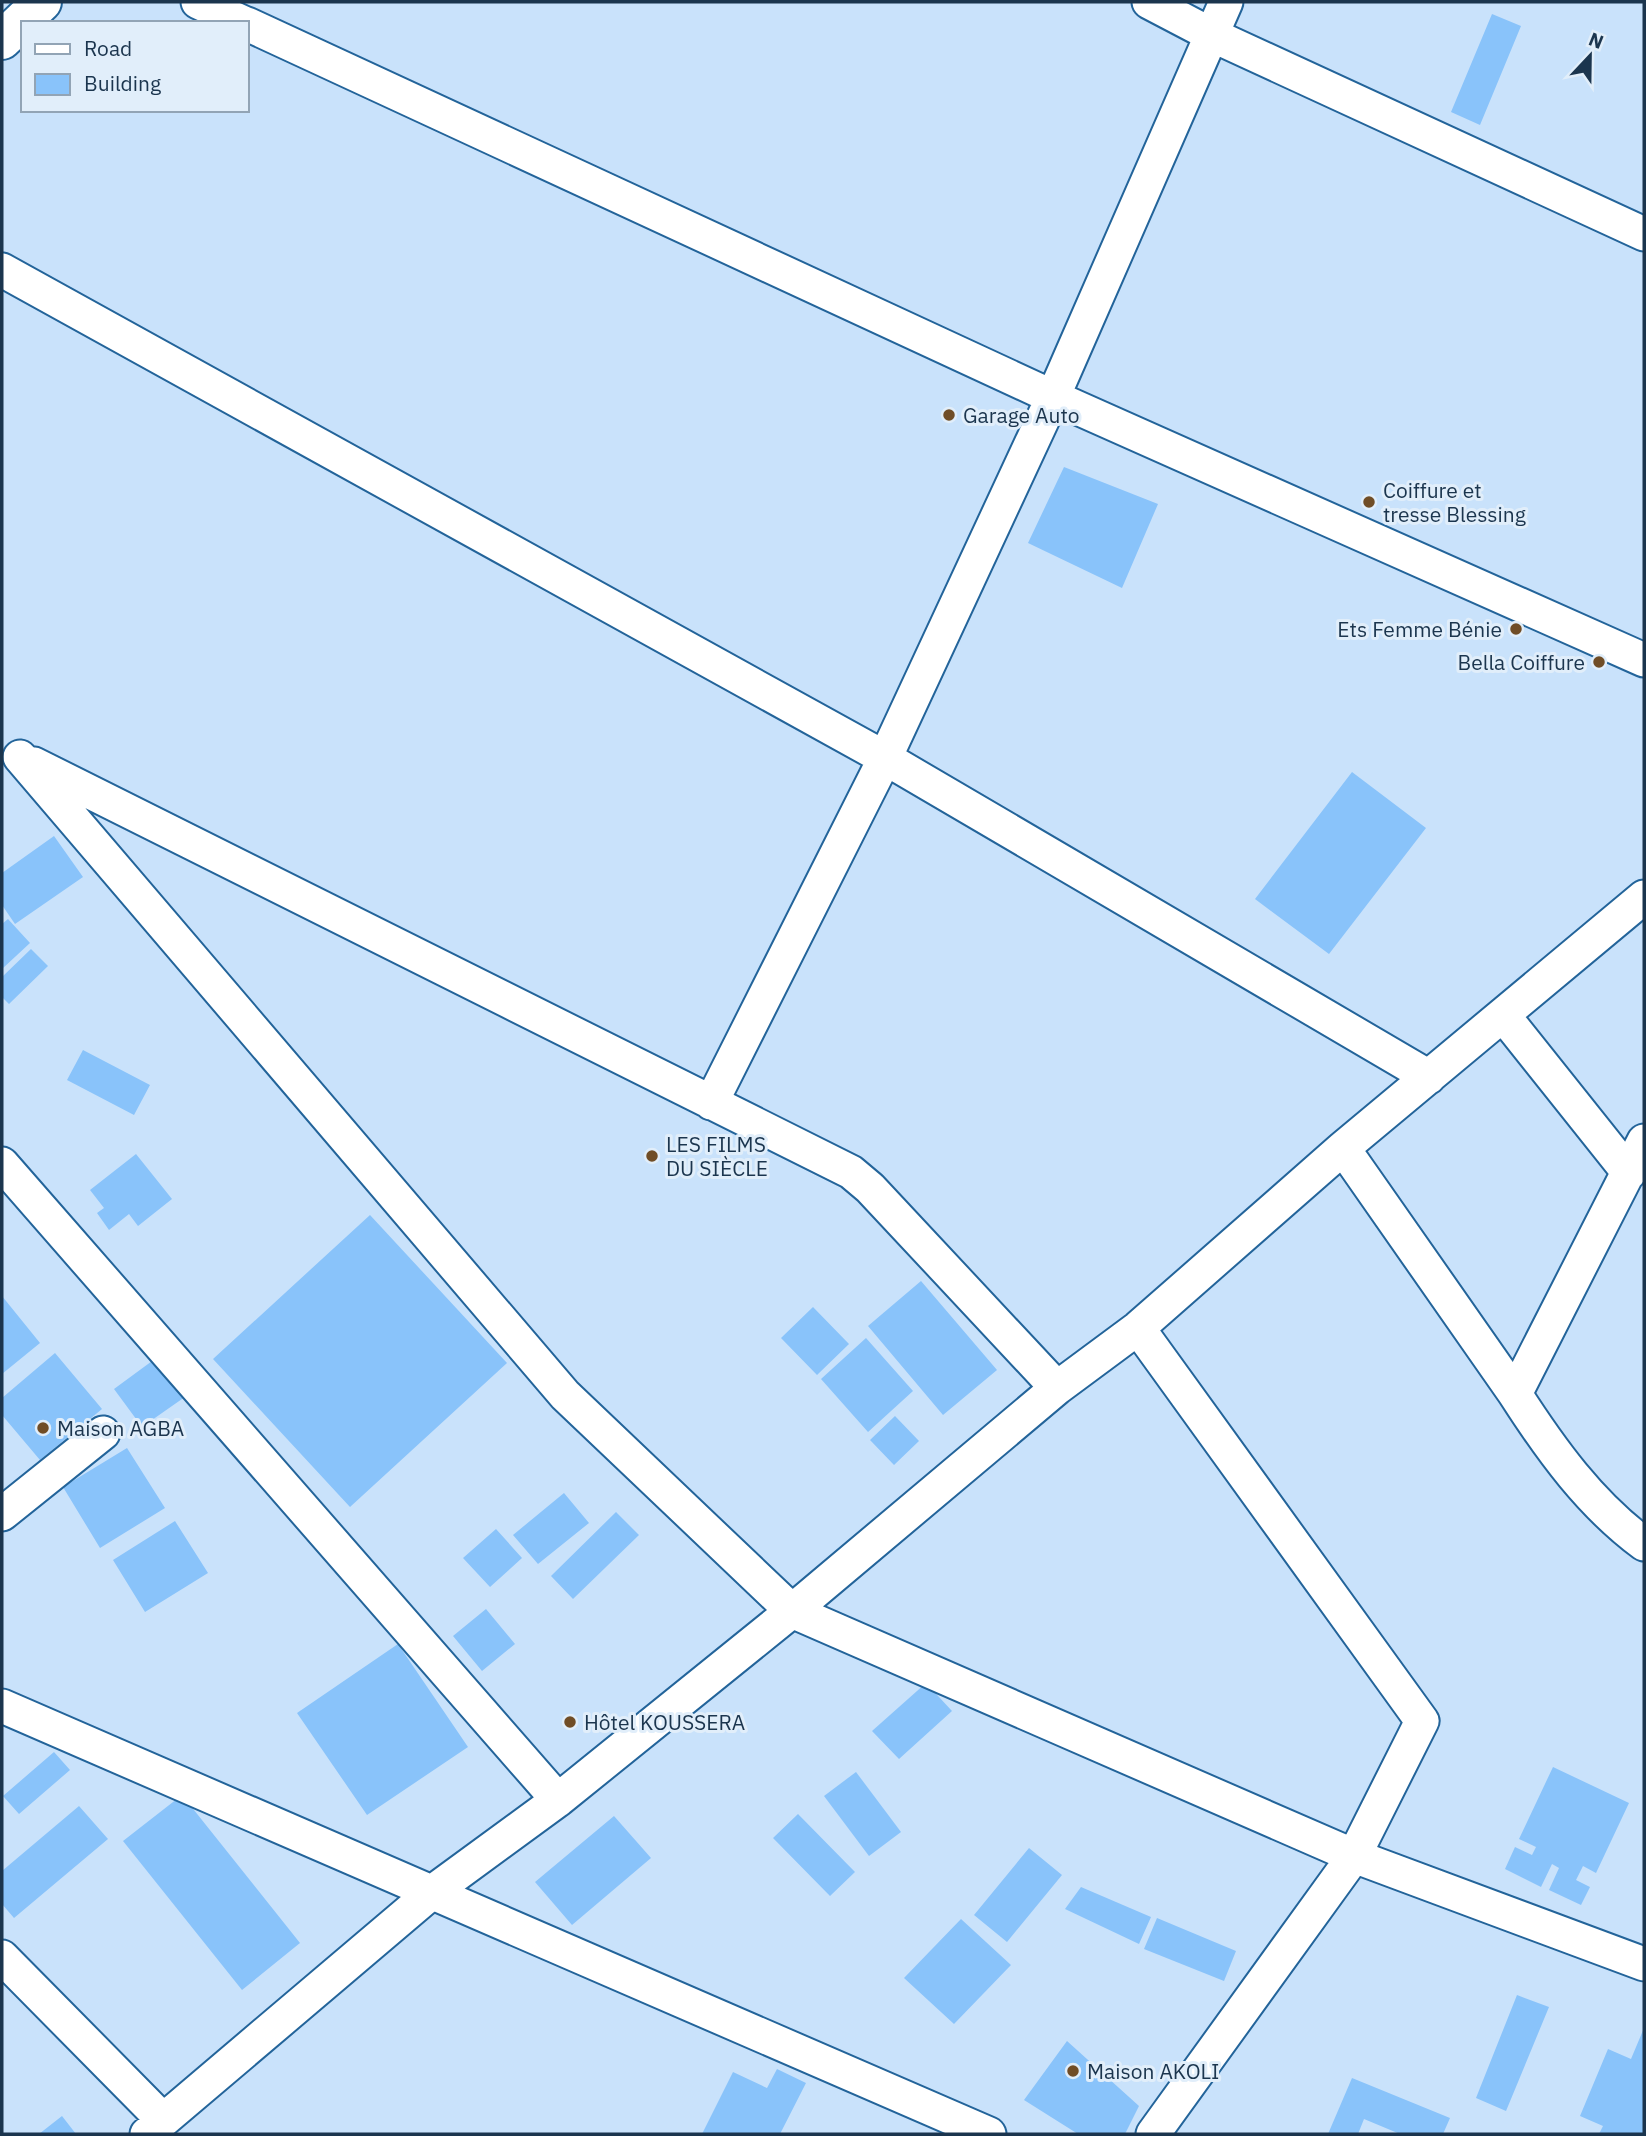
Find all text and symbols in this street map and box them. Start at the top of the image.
legend [21,21,248,112]
north arrow [1555,21,1625,91]
text: N [1585,27,1607,54]
text: Road [84,34,132,62]
text: Building [84,69,161,97]
place label: Garage Auto [963,401,1080,429]
marker: Garage Auto [941,407,957,423]
place label: Coiffure et tresse Blessing [1383,476,1526,528]
marker: Coiffure et tresse Blessing [1361,494,1377,510]
place label: Ets Femme Bénie [1337,615,1502,643]
marker: Ets Femme Bénie [1508,621,1524,637]
place label: Bella Coiffure [1458,648,1585,676]
marker: Bella Coiffure [1591,654,1607,670]
place label: LES FILMS DU SIÈCLE [666,1130,768,1182]
marker: LES FILMS DU SIÈCLE [644,1148,660,1164]
place label: Maison AGBA [57,1414,184,1442]
marker: Maison AGBA [35,1420,51,1436]
place label: Hôtel KOUSSERA [584,1708,745,1736]
marker: Hôtel KOUSSERA [562,1714,578,1730]
place label: Maison AKOLI [1087,2057,1219,2085]
marker: Maison AKOLI [1065,2063,1081,2079]

